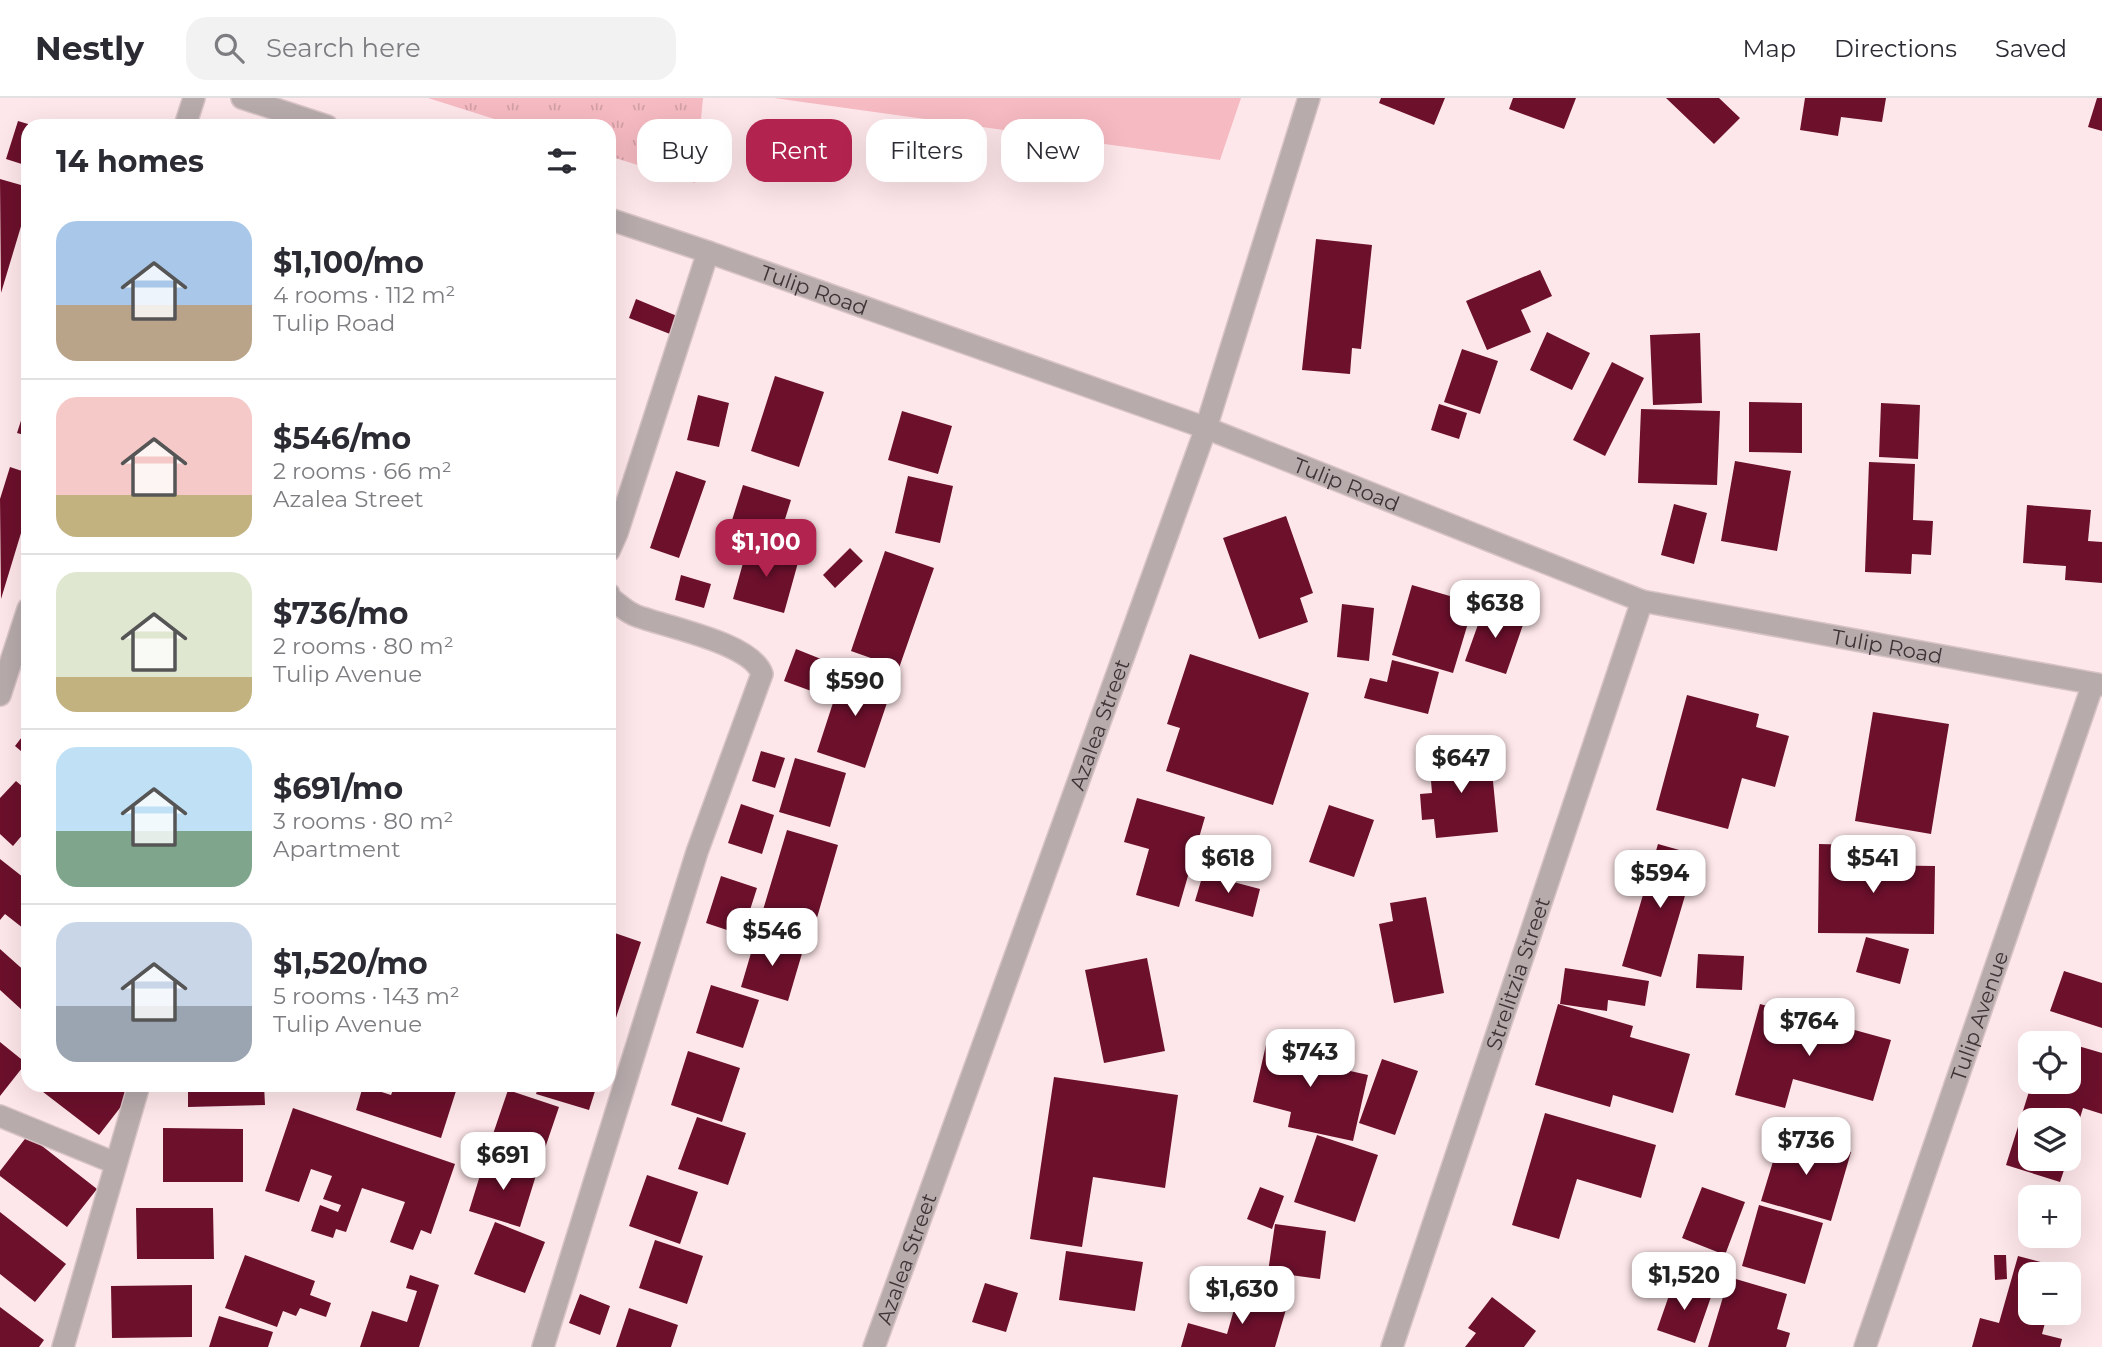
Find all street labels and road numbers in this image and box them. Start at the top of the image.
street label: Tulip Road [757,259,871,320]
street label: Tulip Road [1290,452,1403,516]
street label: Tulip Road [1830,623,1945,668]
street label: Azalea Street [1064,655,1134,793]
street label: Strelitzia Street [1480,894,1554,1053]
street label: Tulip Avenue [1945,948,2013,1085]
street label: Azalea Street [871,1190,941,1328]

